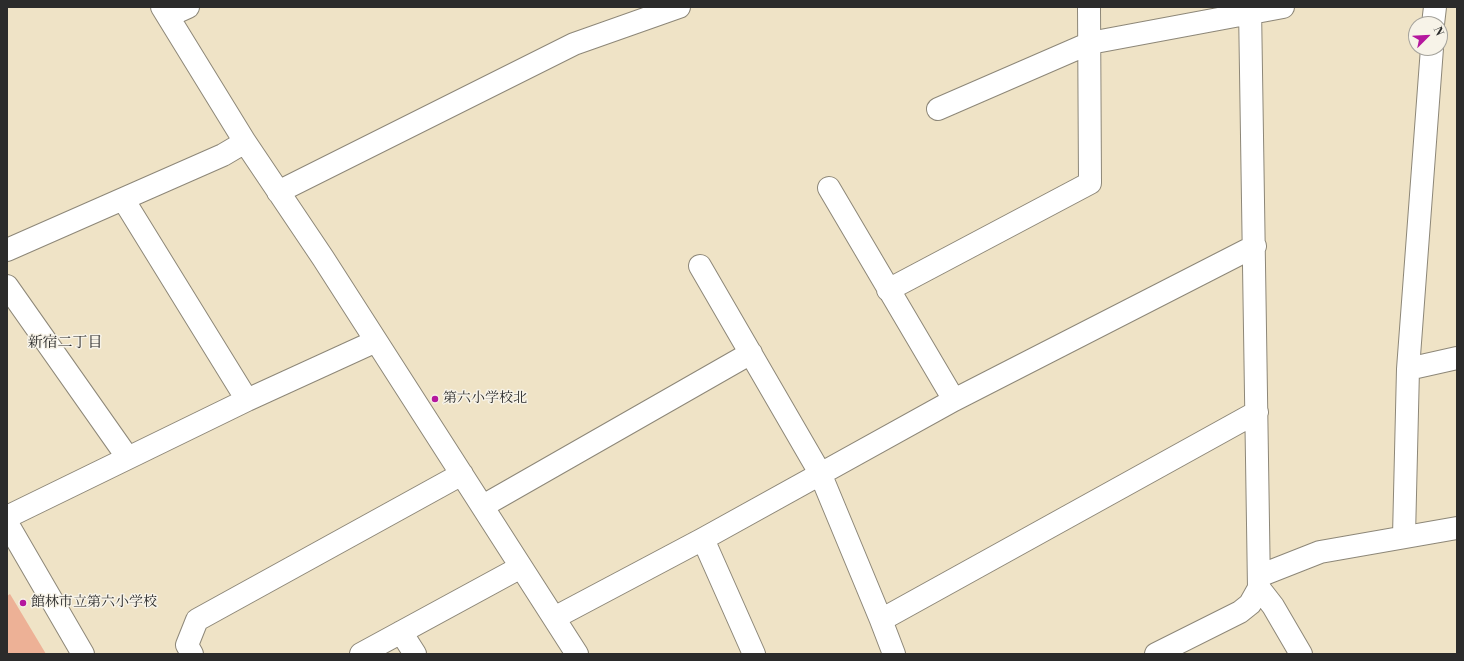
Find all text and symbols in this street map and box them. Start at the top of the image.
north arrow [1408,16,1448,56]
text: N [1430,25,1446,38]
district label: 新宿二丁目 [28,334,102,352]
place label: 第六小学校北 [443,391,527,407]
marker: 第六小学校北 [430,394,440,404]
place label: 館林市立第六小学校 [31,595,157,611]
marker: 館林市立第六小学校 [18,598,28,608]

